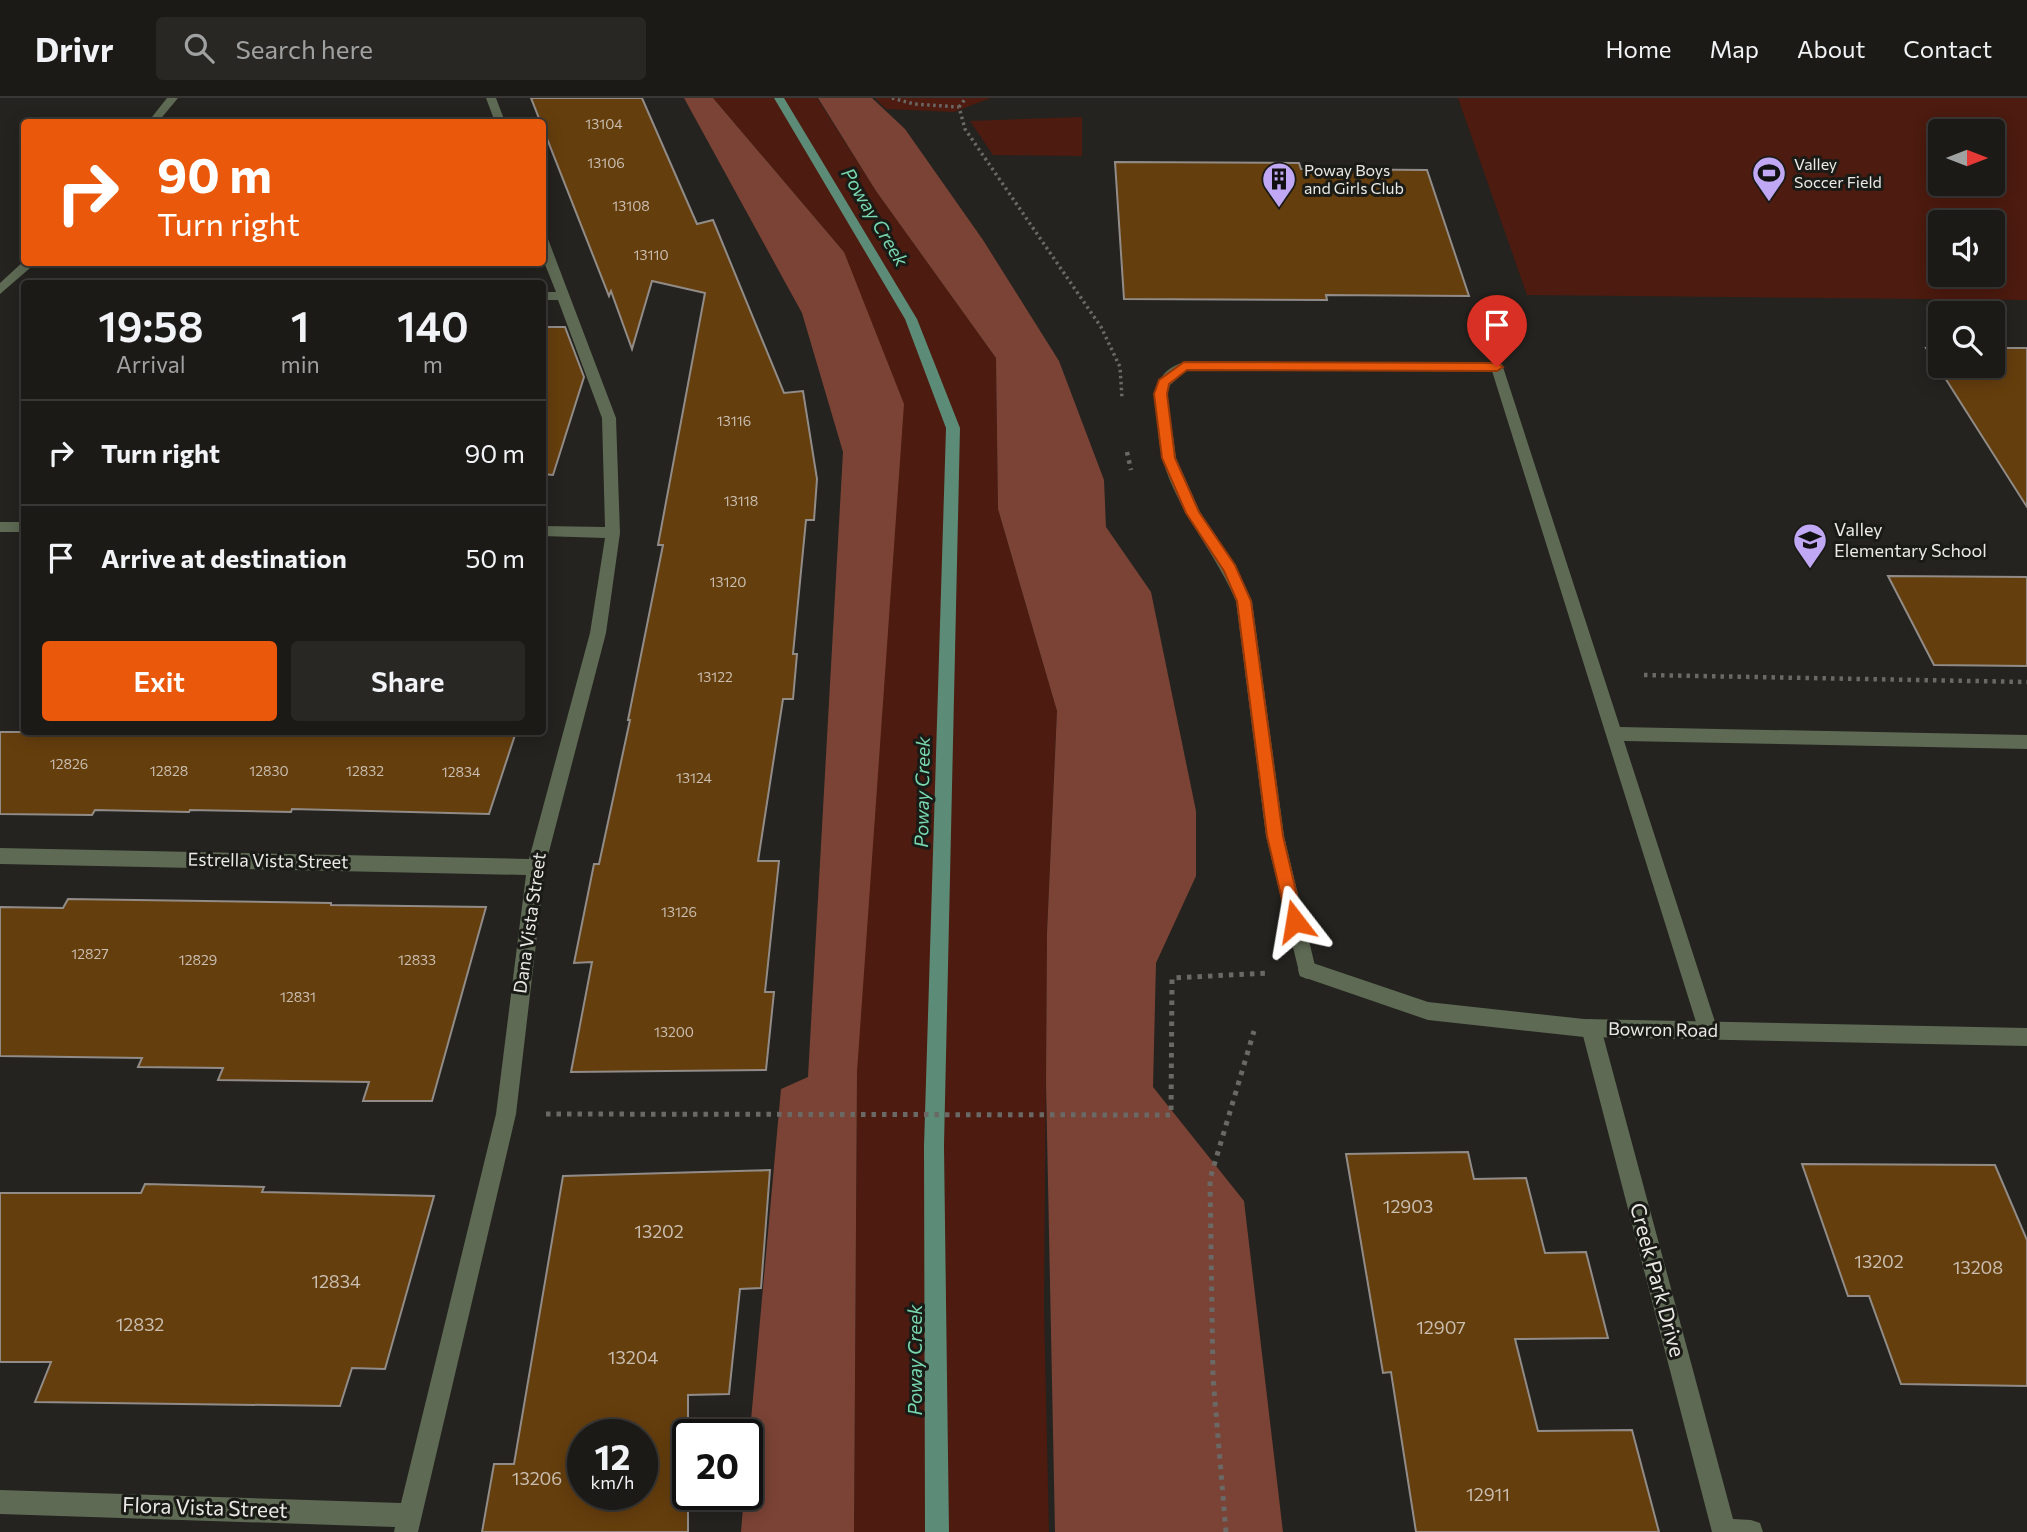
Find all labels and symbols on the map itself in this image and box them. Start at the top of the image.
house number: 13104 [585,115,623,132]
north arrow [1928,119,2006,196]
house number: 13106 [587,154,625,171]
sports icon: Valley Soccer Field [1750,154,1788,203]
place label: Valley Soccer Field [1794,154,1882,191]
building icon: Poway Boys and Girls Club [1260,160,1298,209]
place label: Poway Boys and Girls Club [1304,160,1404,197]
water label: Poway Creek [837,163,914,271]
house number: 13108 [612,197,650,214]
house number: 13110 [633,246,669,263]
pin [1467,295,1527,367]
house number: 13116 [717,412,751,429]
house number: 13118 [724,492,758,509]
place label: Valley Elementary School [1834,518,1987,561]
school or university icon: Valley Elementary School [1791,521,1829,570]
house number: 13120 [710,573,746,590]
house number: 13122 [697,668,733,685]
water label: Poway Creek [909,736,934,848]
house number: 12826 [50,755,88,772]
house number: 12828 [150,762,188,779]
house number: 12830 [249,762,289,779]
house number: 12832 [346,762,384,779]
house number: 12834 [442,763,481,780]
house number: 13124 [676,769,713,786]
street label: Estrella Vista Street [187,848,349,872]
street label: Dana Vista Street [508,851,550,995]
position arrow [1258,884,1332,958]
house number: 13126 [661,903,697,920]
house number: 12827 [71,945,109,962]
house number: 12829 [179,951,217,968]
house number: 12833 [398,951,436,968]
house number: 12831 [280,988,316,1005]
street label: Bowron Road [1608,1017,1718,1041]
house number: 13200 [654,1023,694,1040]
house number: 12903 [1383,1195,1433,1217]
street label: Creek Park Drive [1626,1200,1691,1359]
house number: 13202 [634,1220,684,1242]
house number: 13202 [1854,1250,1904,1272]
house number: 13208 [1953,1256,2003,1278]
house number: 12834 [311,1270,361,1292]
water label: Poway Creek [903,1304,926,1416]
house number: 12832 [116,1313,164,1335]
house number: 12907 [1416,1316,1466,1338]
house number: 13204 [608,1346,658,1368]
speed limit sign: 20 [672,1419,763,1510]
house number: 13206 [512,1467,562,1489]
house number: 12911 [1466,1483,1510,1505]
street label: Flora Vista Street [122,1491,288,1522]

